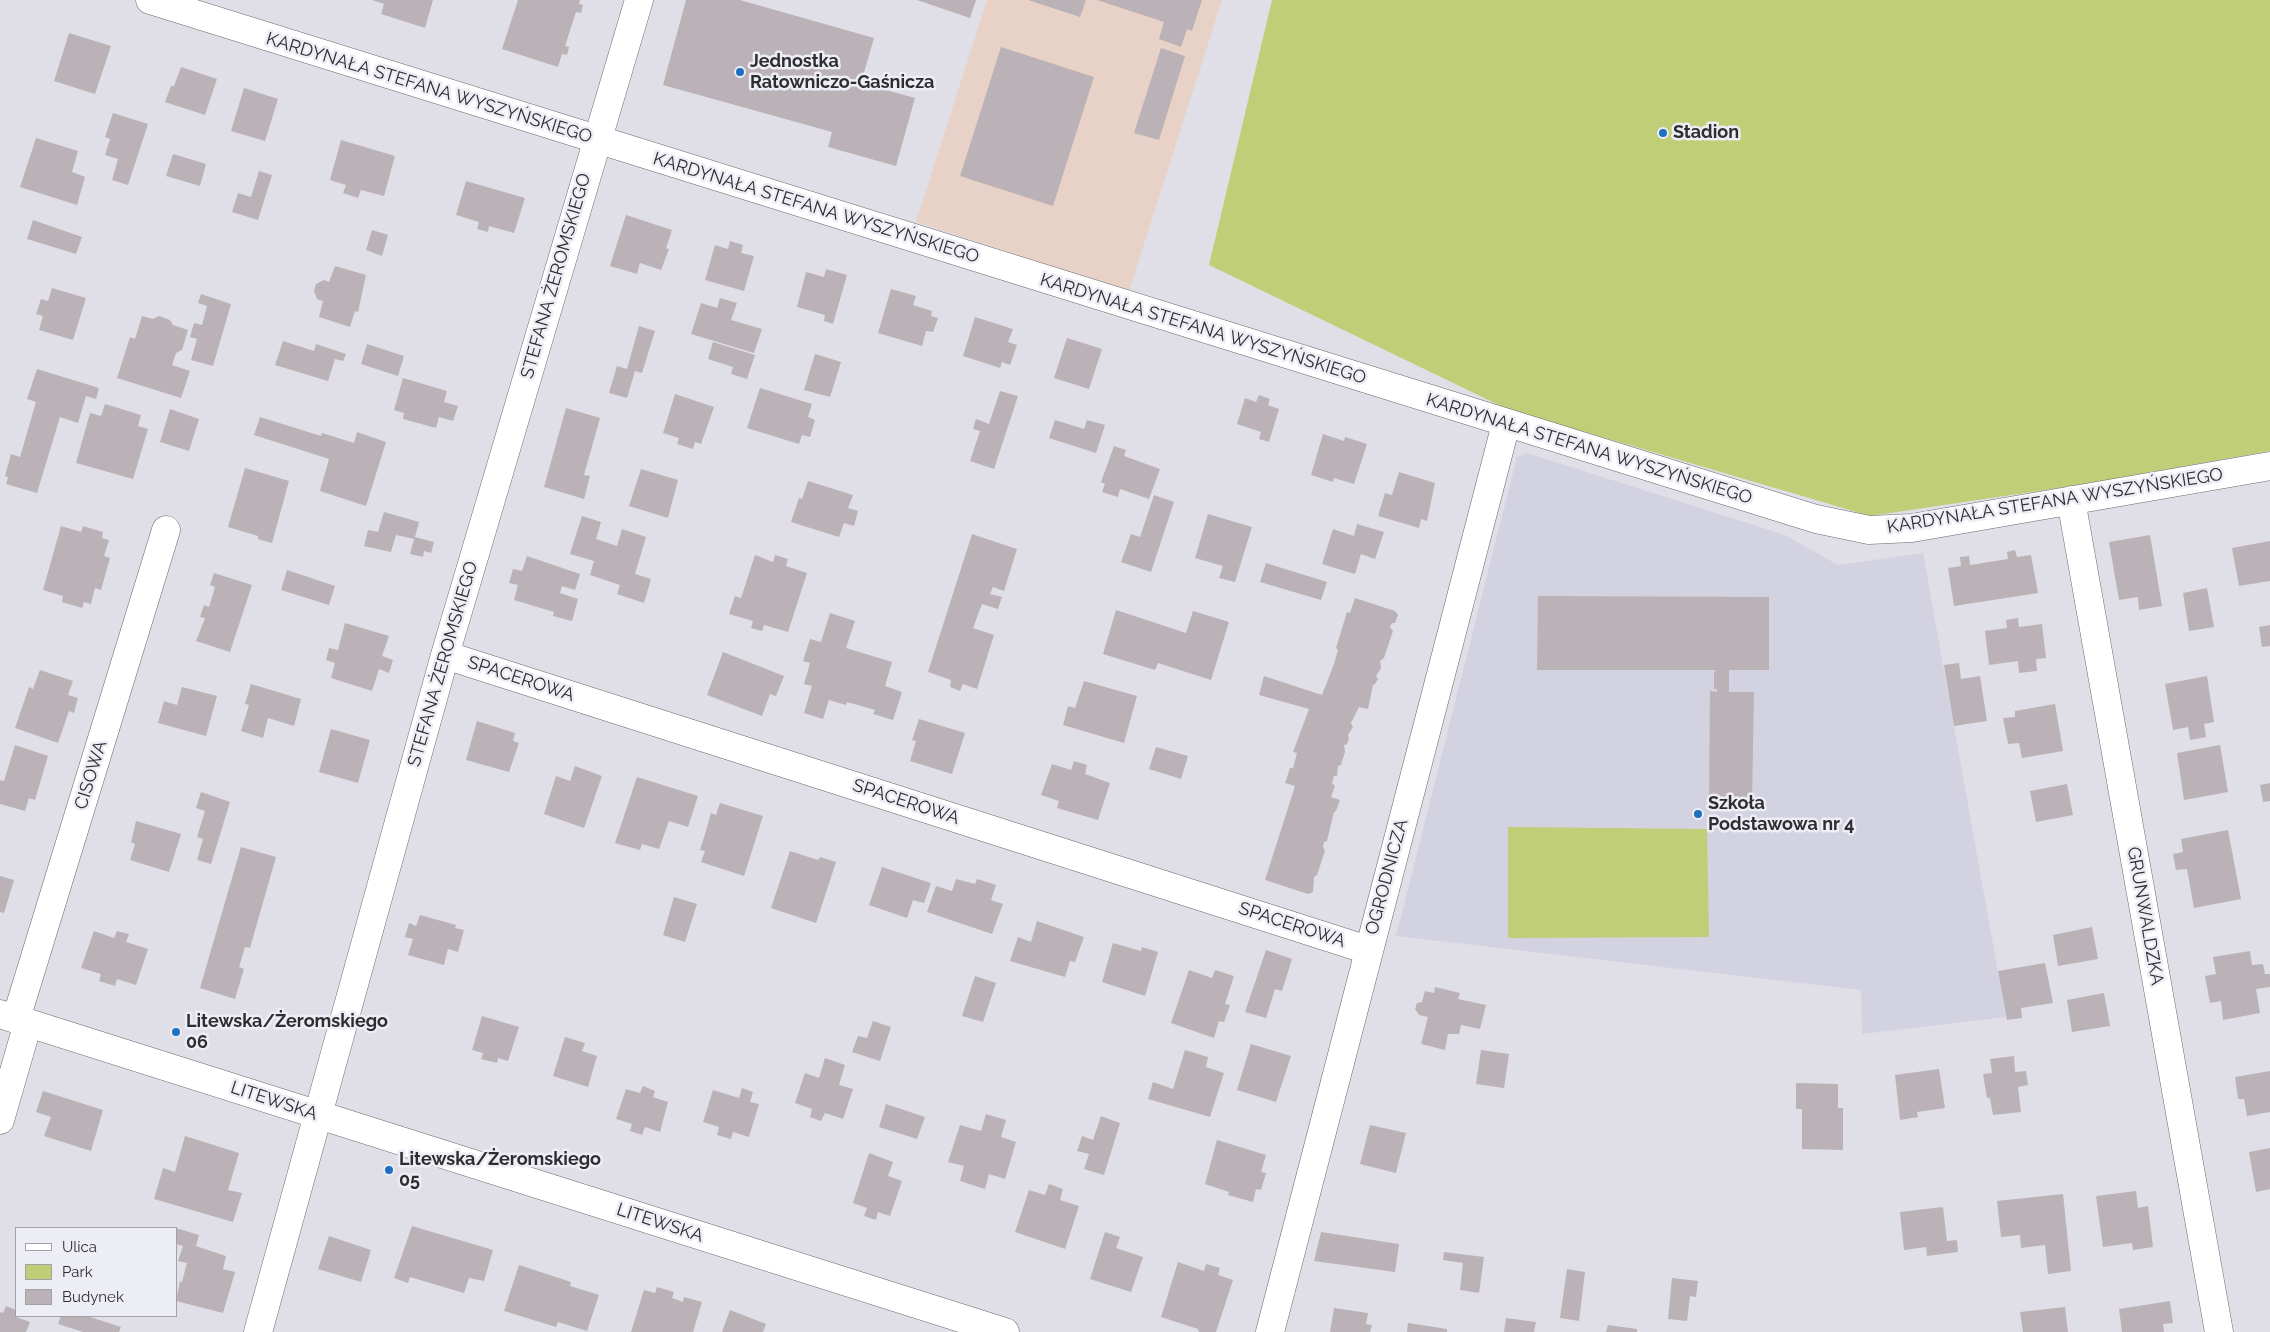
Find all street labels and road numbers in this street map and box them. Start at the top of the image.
street label: KARDYNAŁA STEFANA WYSZYŃSKIEGO [263,28,595,148]
street label: KARDYNAŁA STEFANA WYSZYŃSKIEGO [650,148,982,268]
street label: STEFANA ŻEROMSKIEGO [516,171,596,381]
street label: KARDYNAŁA STEFANA WYSZYŃSKIEGO [1037,269,1369,389]
street label: KARDYNAŁA STEFANA WYSZYŃSKIEGO [1423,389,1755,509]
street label: KARDYNAŁA STEFANA WYSZYŃSKIEGO [1885,464,2225,538]
street label: STEFANA ŻEROMSKIEGO [403,559,483,769]
street label: SPACEROWA [465,652,577,706]
street label: CISOWA [70,738,112,812]
street label: SPACEROWA [850,775,962,829]
street label: OGRODNICZA [1361,817,1413,937]
street label: GRUNWALDZKA [2122,845,2168,987]
street label: SPACEROWA [1236,898,1348,952]
street label: LITEWSKA [228,1077,320,1125]
street label: LITEWSKA [614,1199,706,1247]

